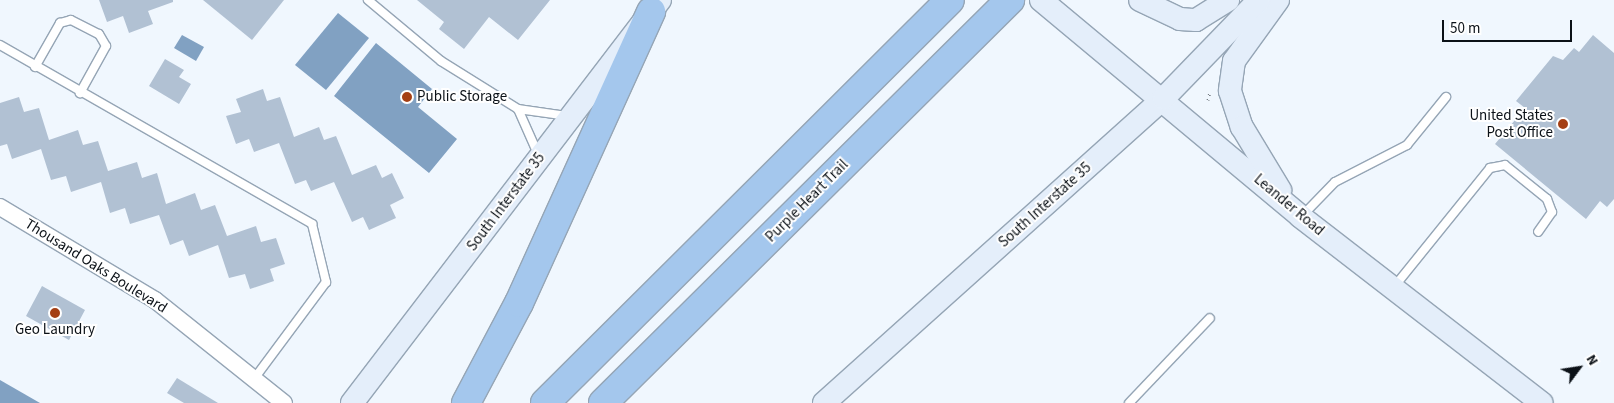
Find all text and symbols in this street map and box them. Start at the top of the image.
scale bar [1444,10,1574,42]
text: 50 m [1450,18,1480,39]
place label: Public Storage [417,88,507,106]
marker: Public Storage [401,91,413,103]
place label: United States Post Office [1469,106,1553,141]
marker: United States Post Office [1557,118,1569,130]
street label: South Interstate 35 [463,149,549,255]
street label: Purple Heart Trail [762,156,852,246]
street label: South Interstate 35 [995,159,1095,251]
street label: Leander Road [1250,170,1328,240]
street label: Thousand Oaks Boulevard [22,215,170,317]
marker: Geo Laundry [49,307,61,319]
place label: Geo Laundry [15,321,95,339]
north arrow [1554,343,1604,393]
text: N [1581,351,1603,369]

